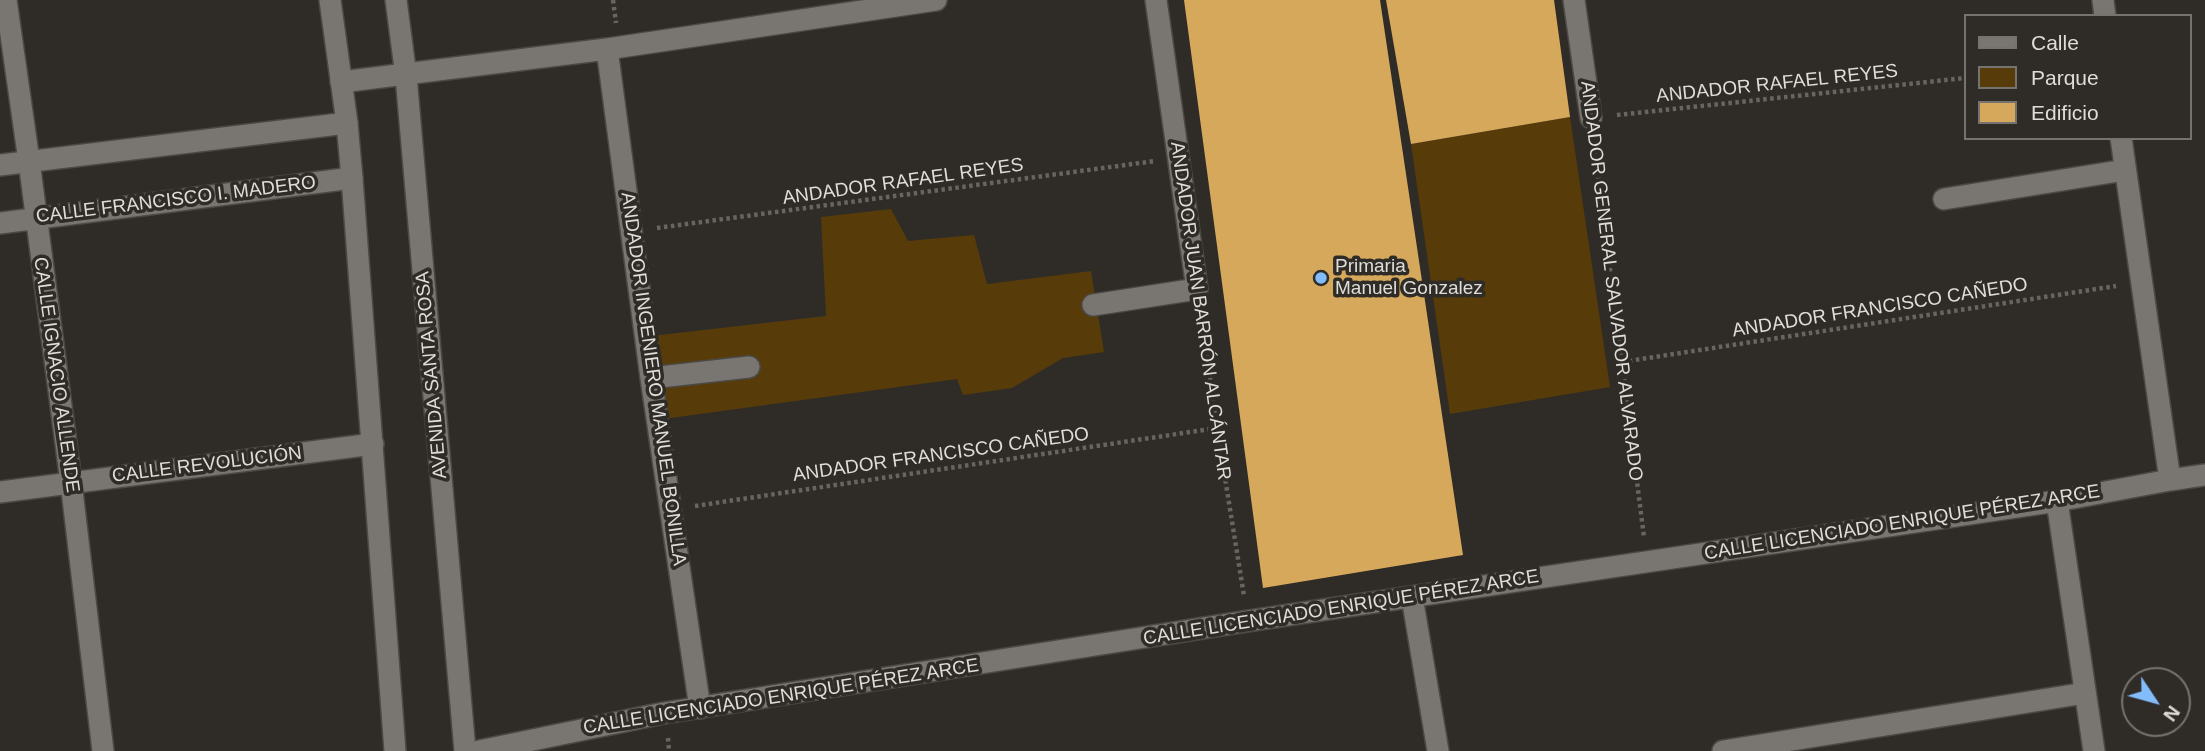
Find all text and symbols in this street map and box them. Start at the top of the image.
legend [1964,14,2191,140]
text: Calle [2031,31,2079,54]
street label: ANDADOR RAFAEL REYES [1655,60,1899,108]
text: Parque [2031,66,2099,89]
street label: ANDADOR GENERAL SALVADOR ALVARADO [1575,80,1647,482]
text: Edificio [2031,101,2099,124]
street label: ANDADOR JUAN BARRÓN ALCÁNTAR [1165,140,1235,482]
street label: ANDADOR RAFAEL REYES [781,154,1025,210]
street label: CALLE FRANCISCO I. MADERO [35,172,317,228]
street label: ANDADOR INGENIERO MANUEL BONILLA [615,191,691,567]
street label: CALLE IGNACIO ALLENDE [28,256,84,494]
place label: Primaria Manuel Gonzalez [1335,256,1483,300]
street label: AVENIDA SANTA ROSA [412,270,452,480]
marker: Primaria Manuel Gonzalez [1313,270,1329,286]
street label: ANDADOR FRANCISCO CAÑEDO [1731,273,2029,343]
street label: ANDADOR FRANCISCO CAÑEDO [791,423,1091,487]
street label: CALLE REVOLUCIÓN [111,442,303,488]
street label: CALLE LICENCIADO ENRIQUE PÉREZ ARCE [1703,480,2101,566]
street label: CALLE LICENCIADO ENRIQUE PÉREZ ARCE [1142,565,1540,651]
street label: CALLE LICENCIADO ENRIQUE PÉREZ ARCE [582,654,980,740]
north arrow [2121,667,2191,737]
text: N [2159,702,2184,725]

